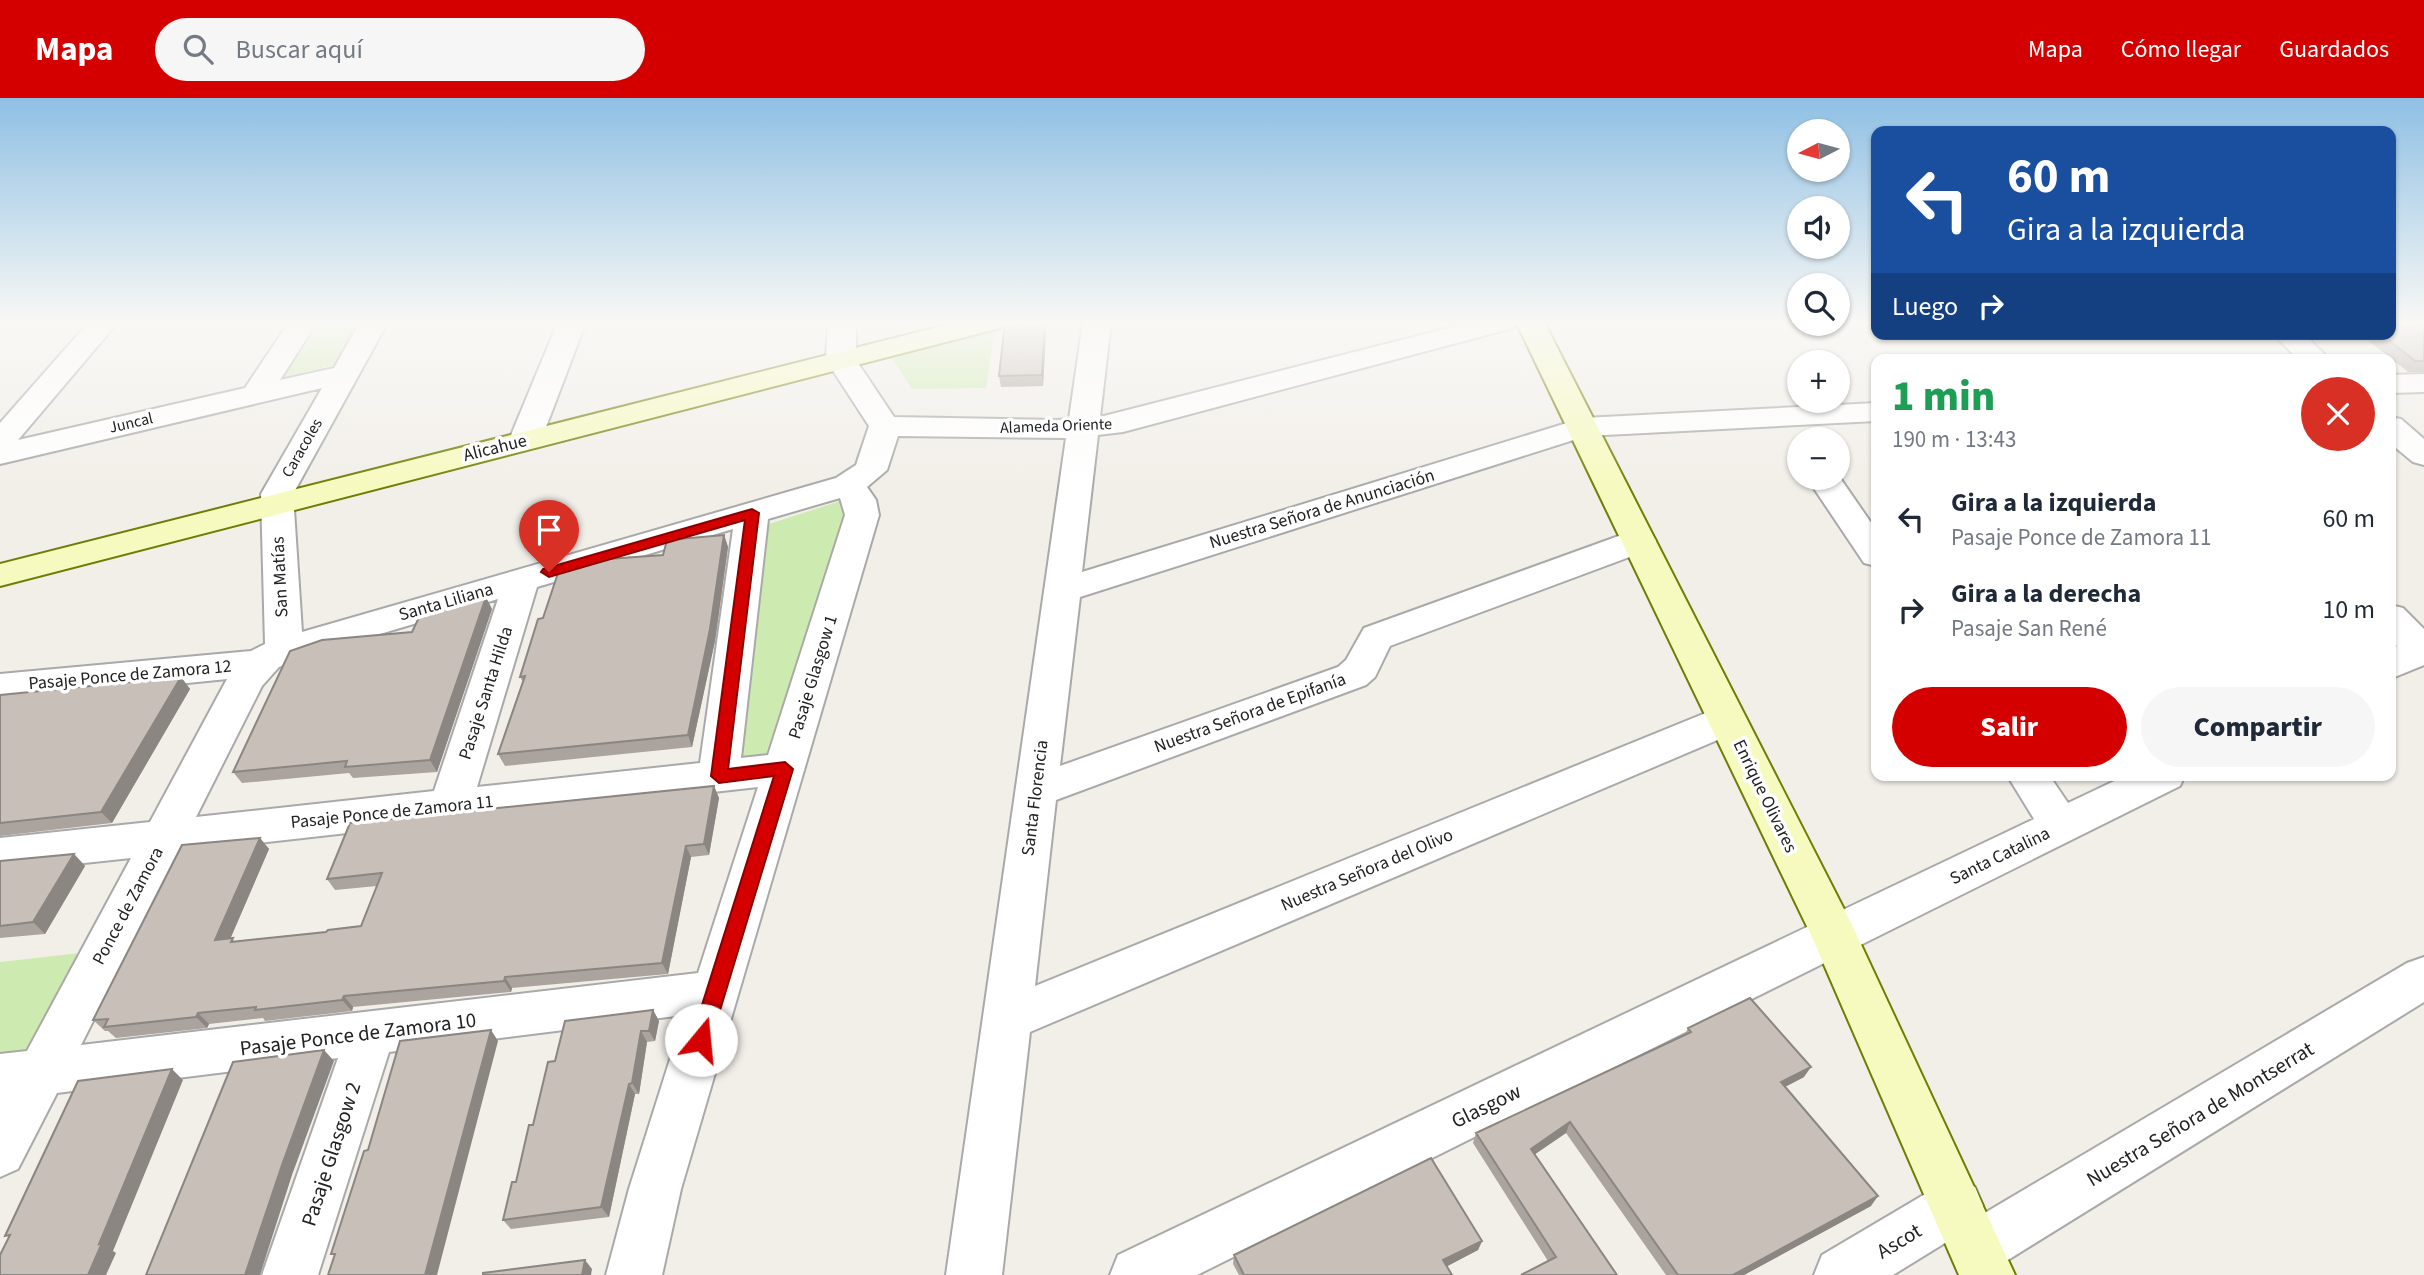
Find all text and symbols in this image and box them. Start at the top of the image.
search box [155,18,645,81]
text: Mapa [35,26,113,73]
icon: search [179,30,217,68]
text: Buscar aquí [235,31,363,68]
text: Mapa [2028,32,2083,67]
text: Cómo llegar [2121,32,2241,67]
text: Guardados [2279,32,2389,67]
north arrow [1787,119,1850,182]
map controls [1787,119,1850,490]
text: 60 m [2007,142,2111,212]
icon: left [1892,154,1983,245]
button: sound [1787,196,1850,259]
text: Gira a la izquierda [2007,207,2245,253]
button: search [1787,273,1850,336]
icon: right [1972,287,2010,325]
text: Luego [1892,288,1958,325]
button: + [1787,350,1850,413]
text: 1 min [1892,367,1995,427]
button: close [2301,377,2375,451]
street label: Juncal [107,407,155,439]
street label: Alameda Oriente [1000,413,1112,439]
street label: Caracoles [276,414,328,482]
text: 190 m · 13:43 [1892,423,2016,456]
button: − [1787,427,1850,490]
street label: Alicahue [461,428,529,468]
street label: Nuestra Señora de Anunciación [1206,463,1438,555]
text: Gira a la izquierda [1951,484,2156,521]
pin [519,500,579,572]
icon: left [1892,500,1930,538]
text: 60 m [2322,500,2375,537]
icon: arrive [530,511,568,549]
text: Pasaje Ponce de Zamora 11 [1951,521,2212,554]
street label: San Matías [265,536,295,618]
text: Gira a la derecha [1951,575,2141,612]
street label: Santa Liliana [396,577,496,627]
icon: right [1892,591,1930,629]
text: 10 m [2322,591,2375,628]
street label: Pasaje Glasgow 1 [782,612,844,742]
text: Pasaje San René [1951,612,2107,645]
street label: Pasaje Santa Hilda [453,623,519,763]
street label: Pasaje Ponce de Zamora 12 [27,654,233,696]
street label: Nuestra Señora de Epifanía [1151,667,1349,759]
button: Salir [1892,687,2127,767]
button: Compartir [2141,687,2375,767]
street label: Enrique Olivares [1727,735,1803,857]
street label: Santa Florencia [1015,739,1055,857]
street label: Pasaje Ponce de Zamora 11 [289,789,495,835]
street label: Santa Catalina [1946,821,2054,891]
street label: Nuestra Señora del Olivo [1277,822,1457,918]
street label: Ponce de Zamora [86,843,170,969]
position arrow [664,1003,738,1077]
street label: Pasaje Ponce de Zamora 10 [238,1005,478,1063]
street label: Nuestra Señora de Montserrat [2081,1034,2319,1194]
street label: Glasgow [1446,1076,1526,1136]
street label: Pasaje Glasgow 2 [294,1078,368,1230]
street label: Ascot [1871,1216,1927,1266]

